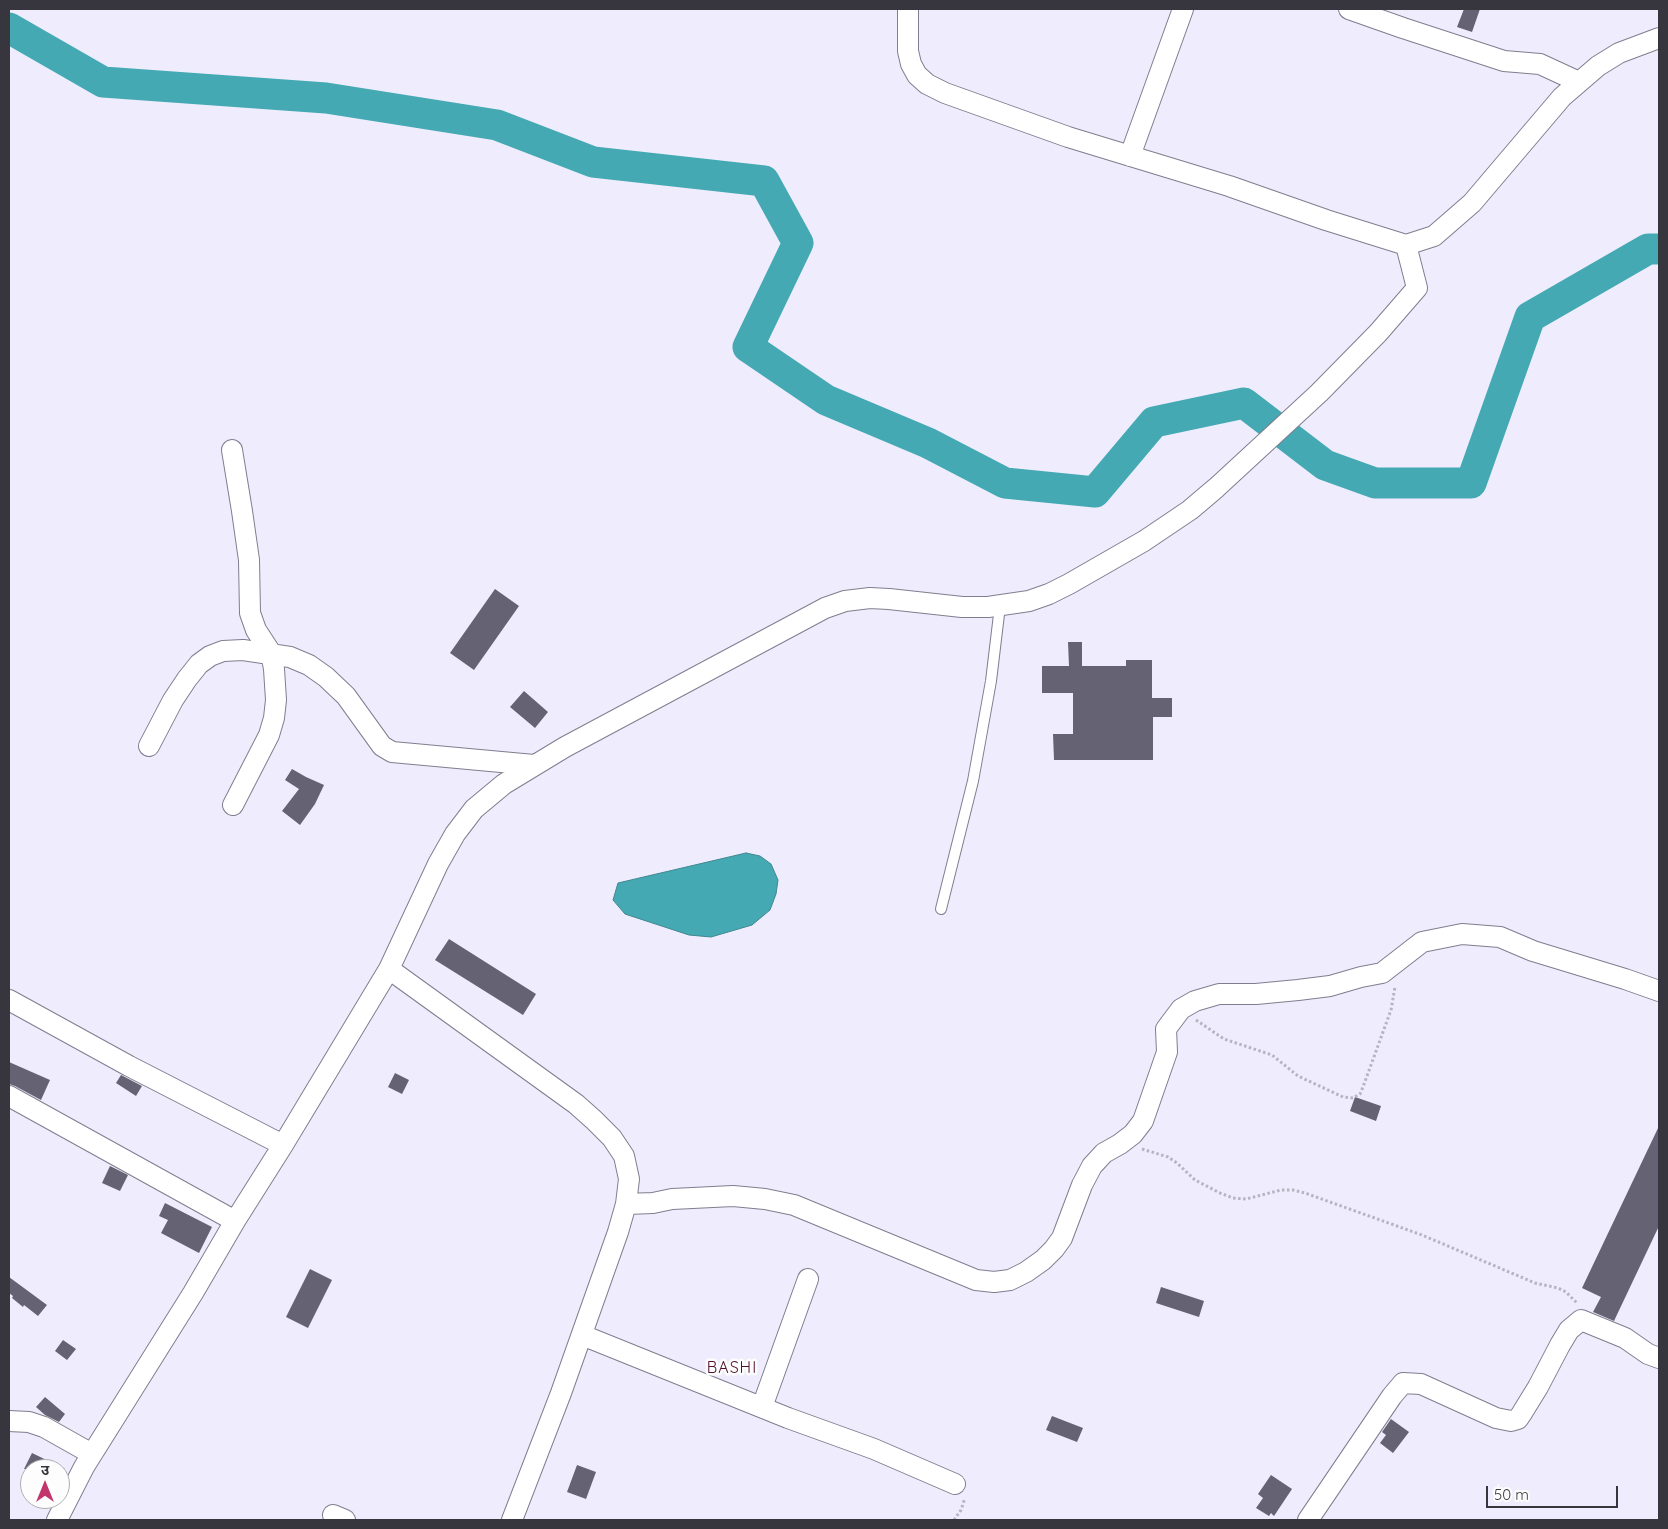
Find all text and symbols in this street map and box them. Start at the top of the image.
district label: BASHI [706,1358,758,1378]
north arrow [20,1459,70,1509]
text: उ [41,1461,49,1479]
scale bar [1488,1476,1620,1508]
text: 50 m [1494,1485,1529,1504]

